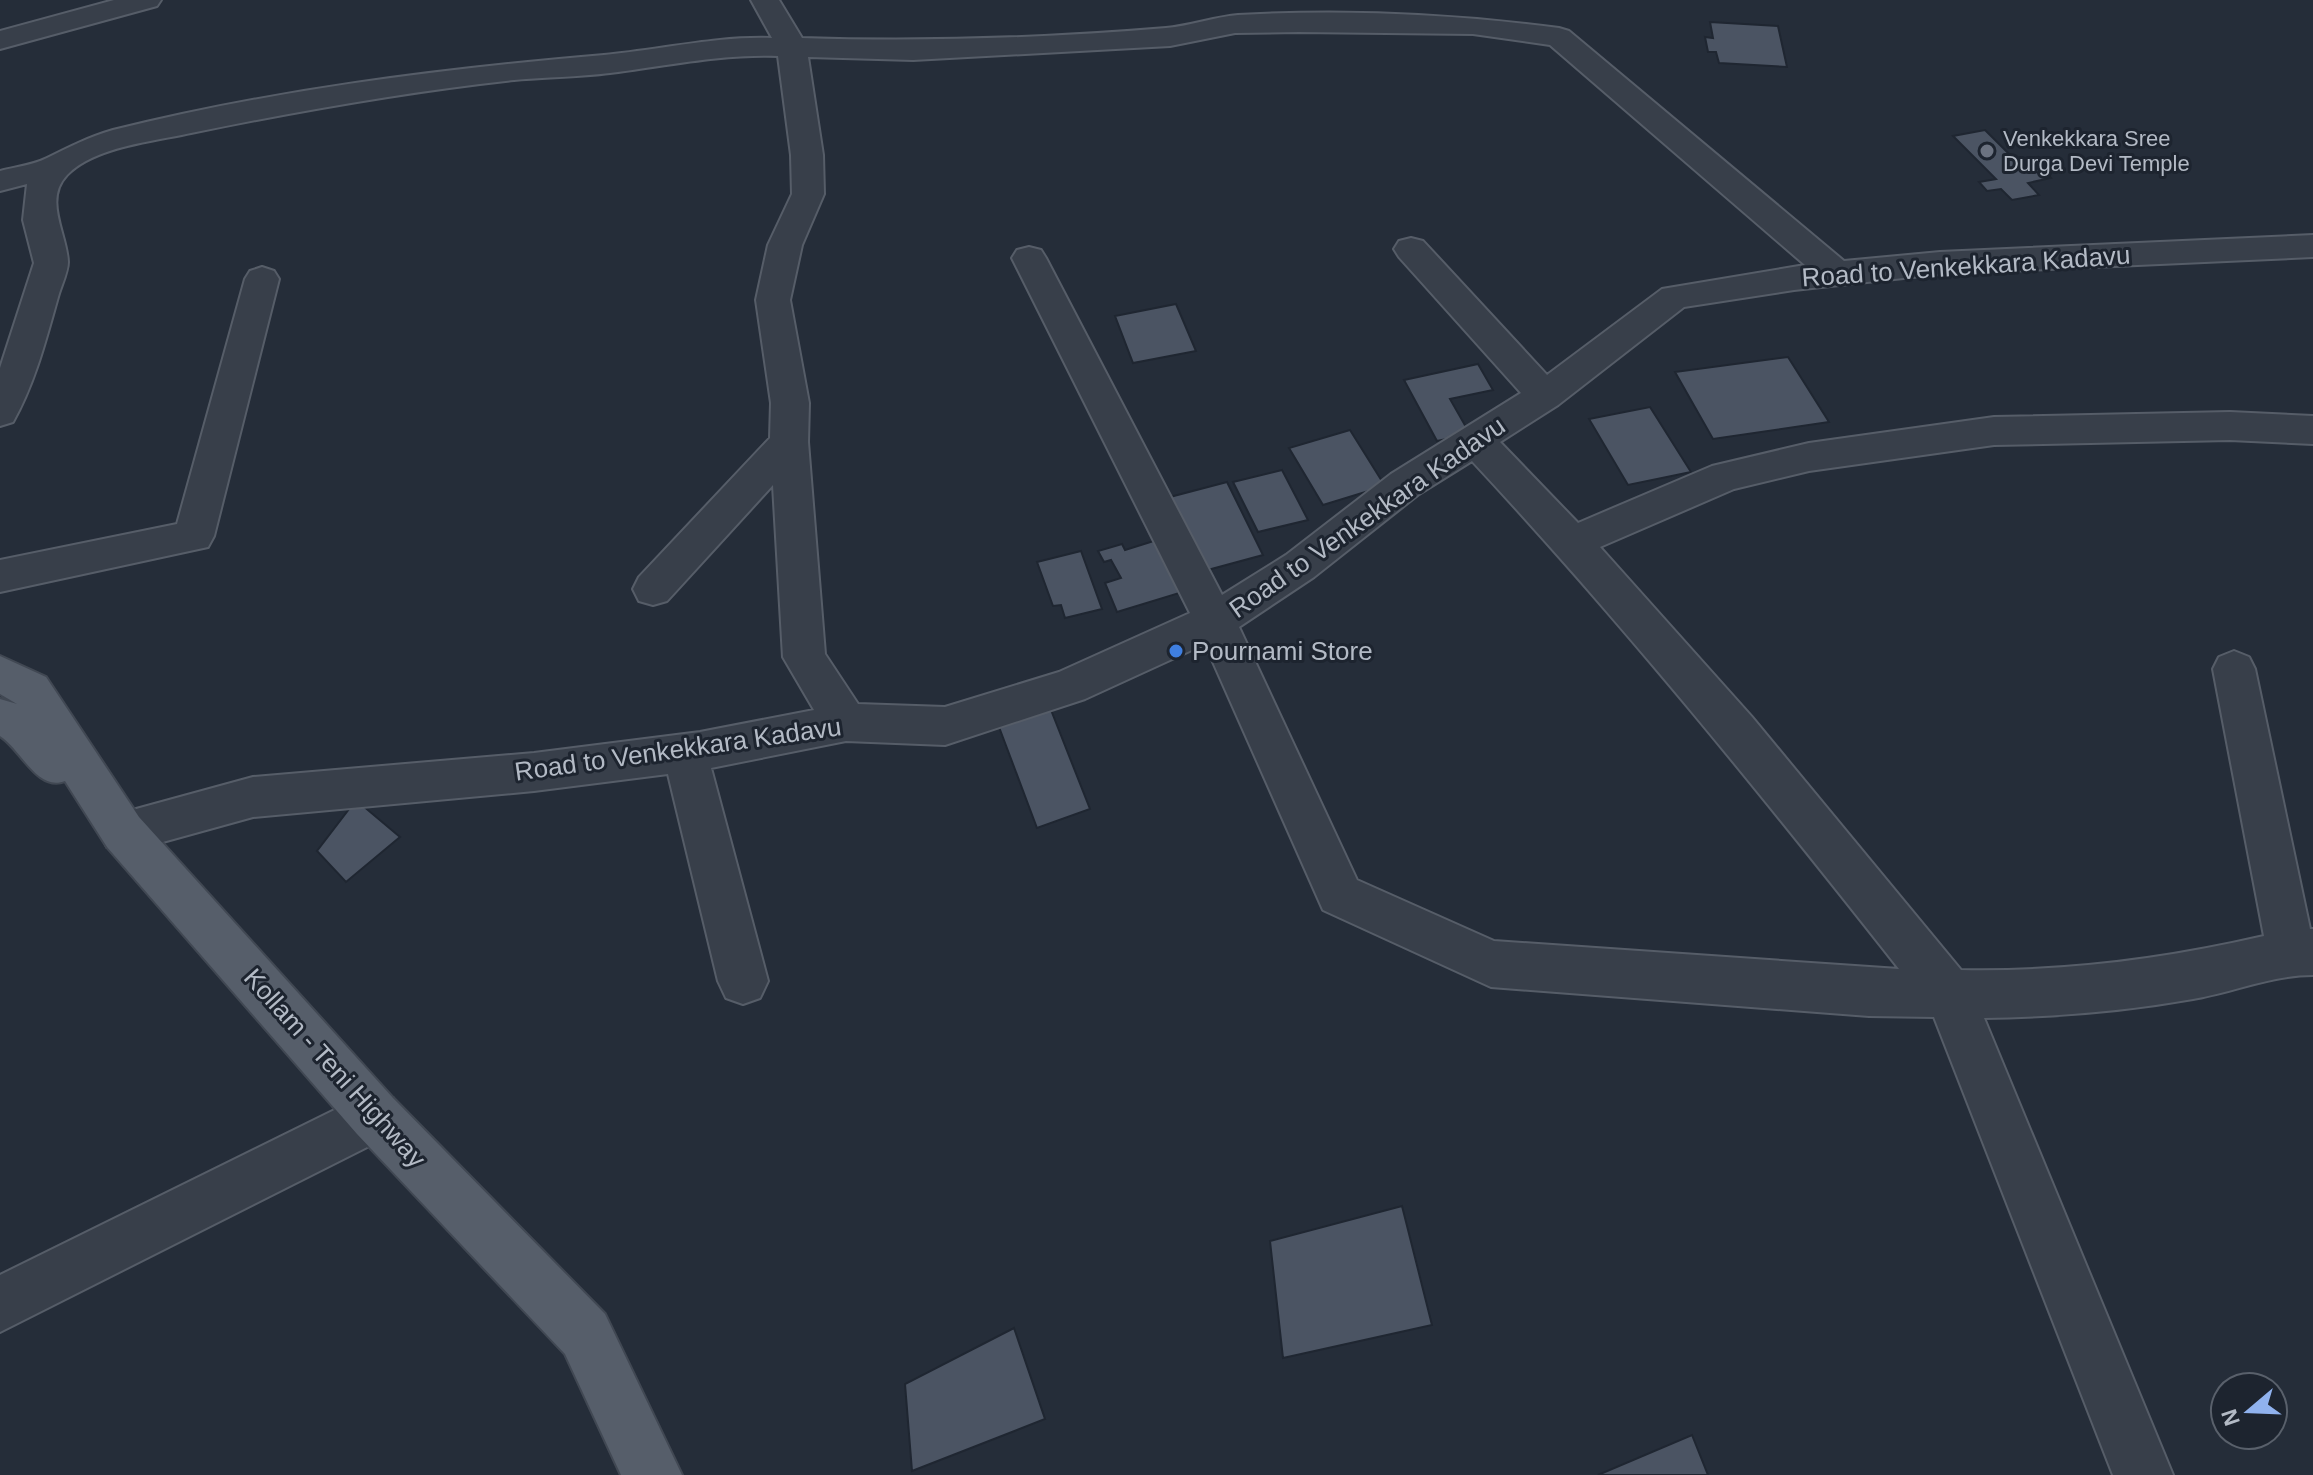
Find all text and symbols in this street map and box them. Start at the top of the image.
place label: Venkekkara Sree Durga Devi Temple [2003,126,2190,176]
marker: Venkekkara Sree Durga Devi Temple [1978,142,1996,160]
street label: Road to Venkekkara Kadavu [1801,240,2131,292]
street label: Road to Venkekkara Kadavu [1223,410,1511,624]
place label: Pournami Store [1192,636,1373,666]
marker: Pournami Store [1167,642,1185,660]
street label: Road to Venkekkara Kadavu [513,711,843,787]
street label: Kollam - Teni Highway [238,963,432,1173]
north arrow [2209,1371,2289,1451]
text: N [2216,1406,2245,1429]

